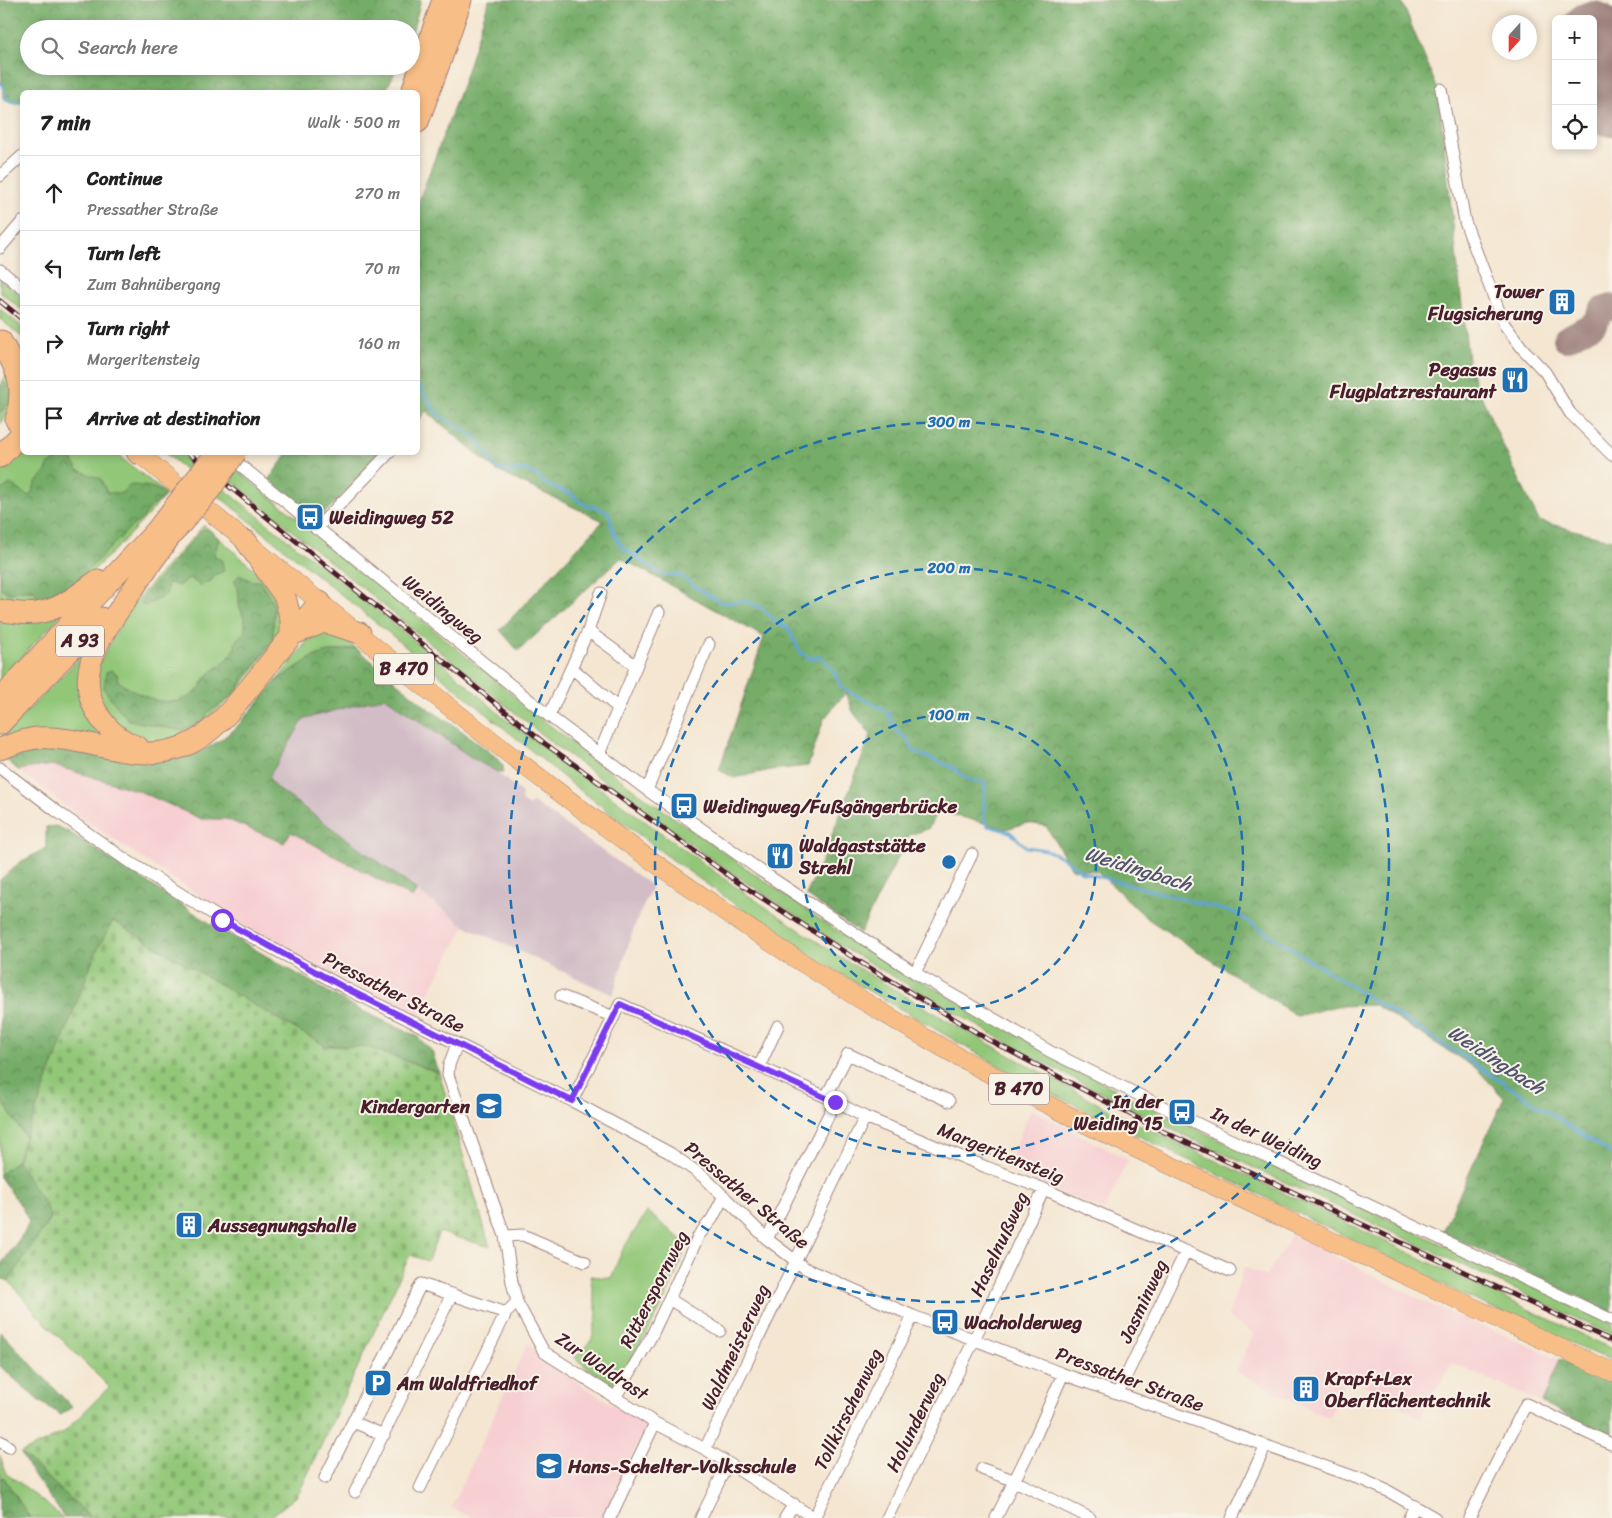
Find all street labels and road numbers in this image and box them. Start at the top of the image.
street label: Weidingweg [395,566,491,653]
road number: A 93 [56,626,104,656]
road number: B 470 [374,654,434,684]
street label: Pressather Straße [317,942,471,1042]
road number: B 470 [989,1074,1049,1104]
street label: In der Weiding [1205,1096,1328,1177]
street label: Margeritensteig [933,1113,1070,1194]
street label: Pressather Straße [677,1132,817,1258]
street label: Haselnußweg [960,1185,1038,1302]
street label: Ritterspornweg [610,1224,698,1354]
street label: Jasminweg [1109,1253,1177,1349]
street label: Waldmeisterweg [691,1278,779,1416]
street label: Zur Waldrast [548,1322,657,1410]
street label: Pressather Straße [1051,1337,1209,1421]
street label: Tollkirschenweg [804,1342,892,1476]
street label: Holunderweg [876,1366,954,1478]

